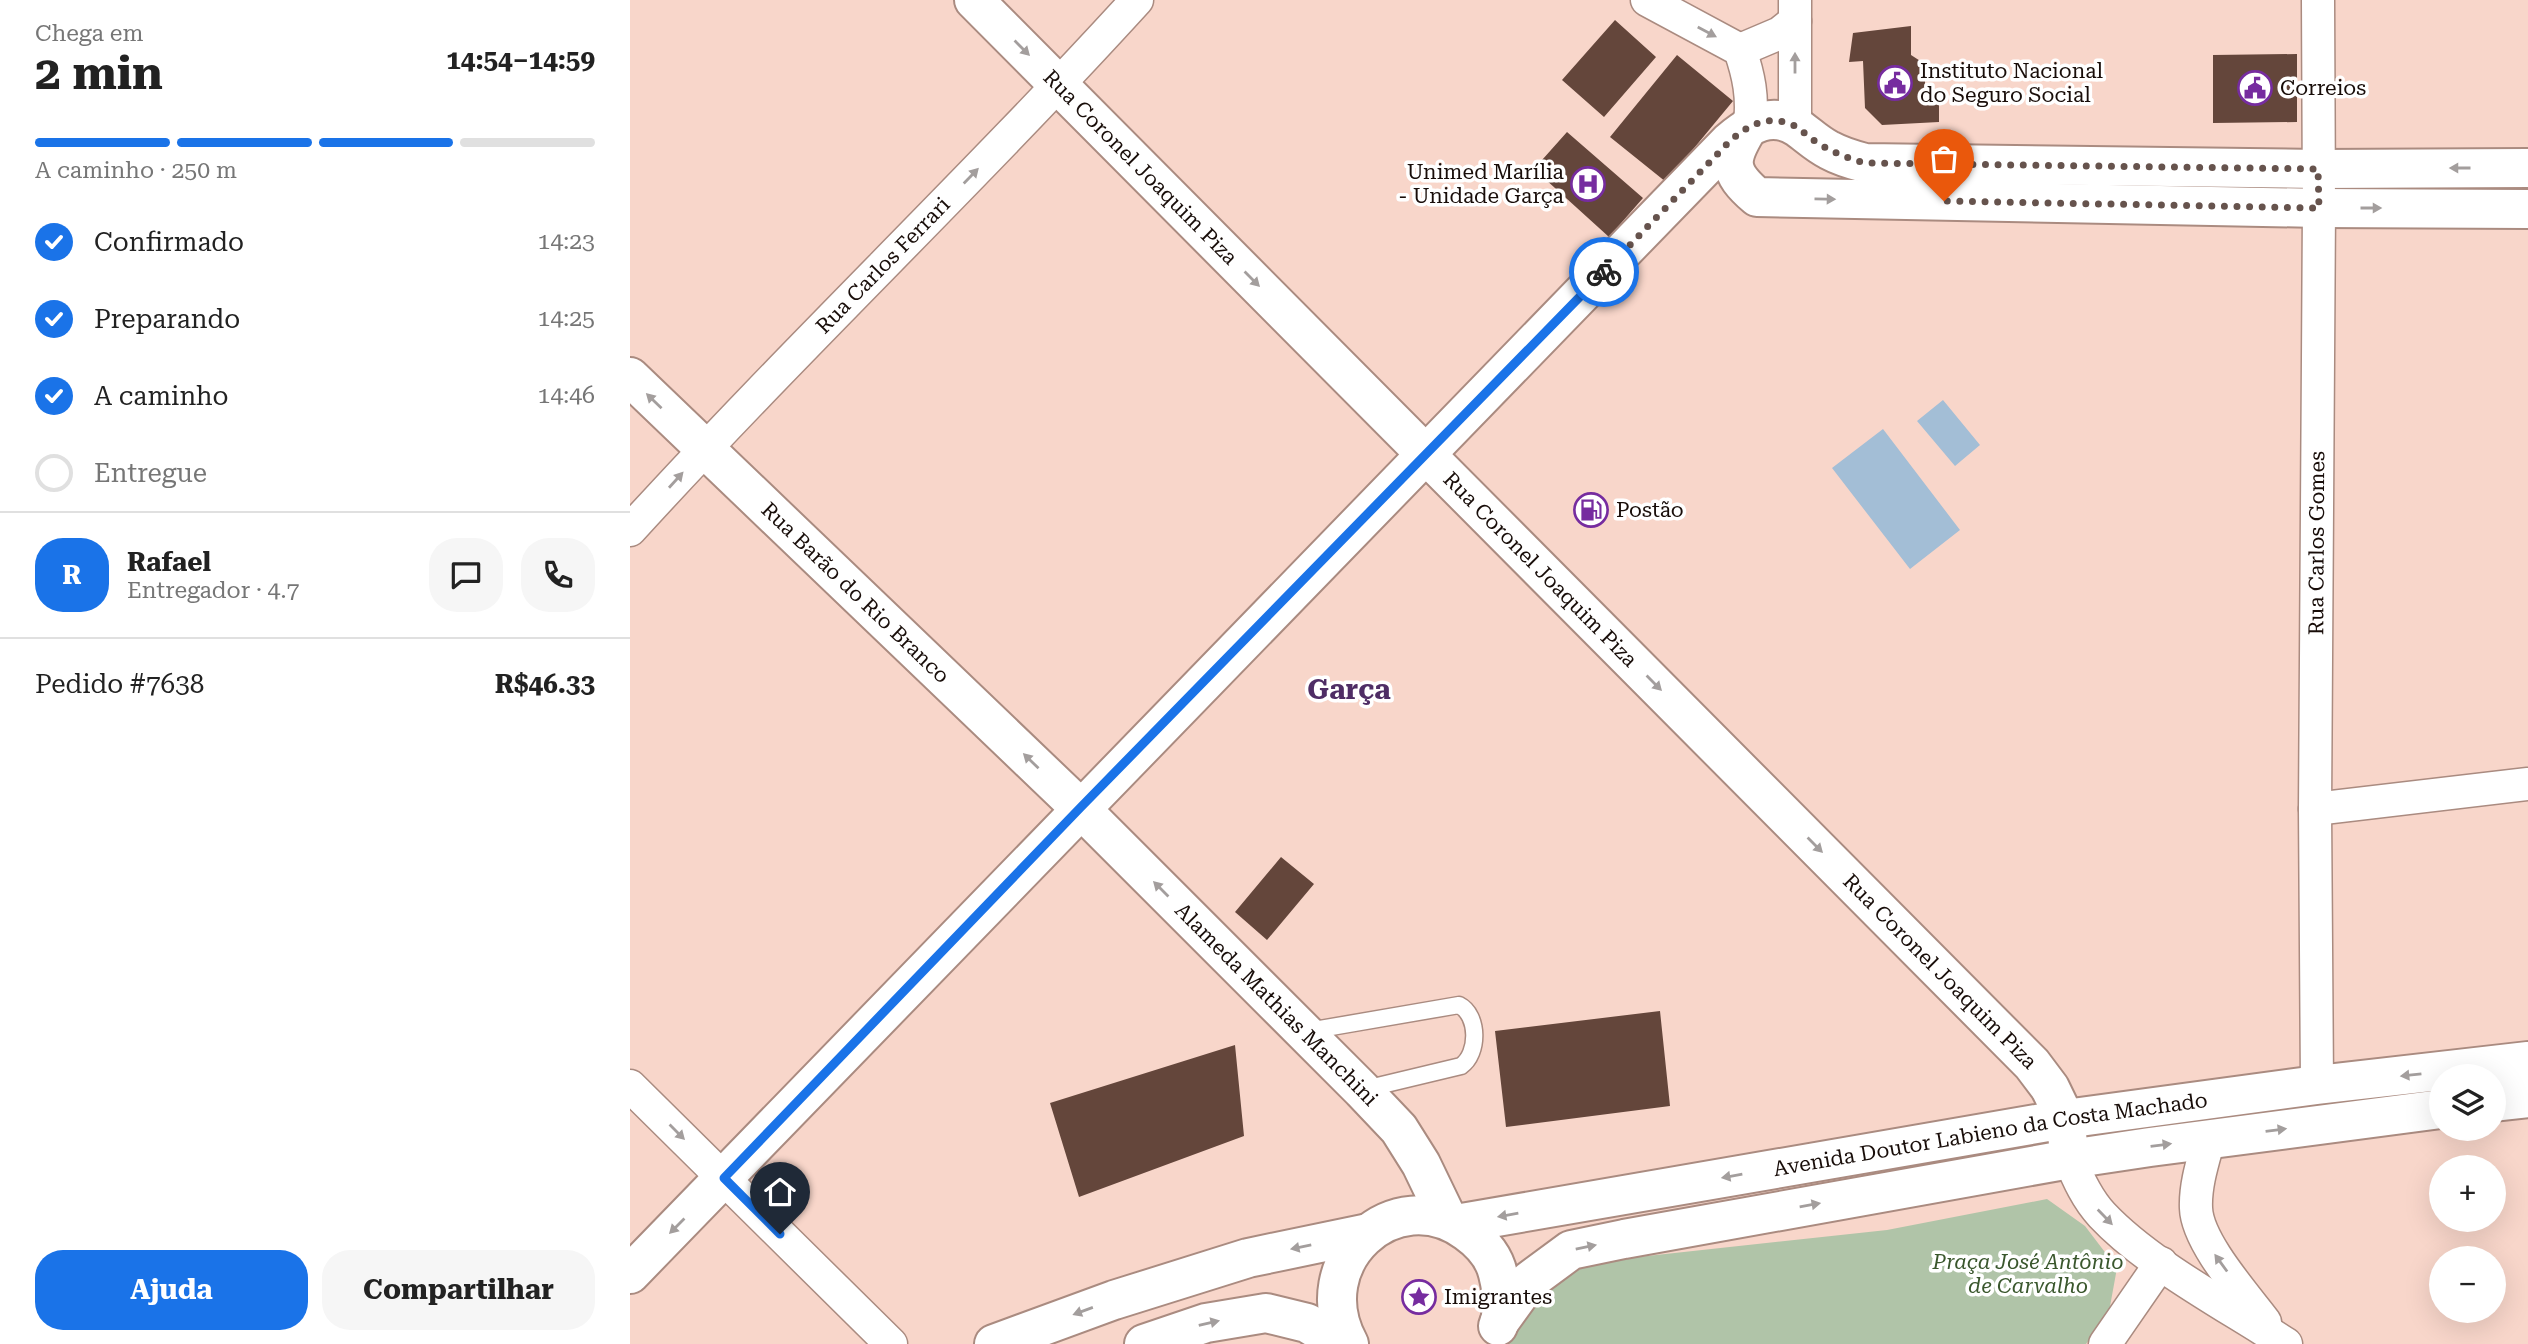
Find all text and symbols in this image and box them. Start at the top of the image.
text: Chega em [35,20,143,47]
one-way arrow [1697,26,1717,38]
one-way arrow [1013,40,1030,56]
text: 14:54–14:59 [446,45,595,75]
text: 2 min [35,46,163,100]
one-way arrow [1789,52,1801,74]
place label: Instituto Nacional do Seguro Social [1920,59,2104,107]
public building icon: Instituto Nacional do Seguro Social [1876,64,1914,102]
street label: Rua Coronel Joaquim Piza [1039,65,1243,270]
public building icon: Correios [2236,69,2274,107]
place label: Correios [2280,76,2366,100]
pin [1914,129,1974,201]
icon: bag [1925,140,1963,178]
text: A caminho · 250 m [35,157,237,184]
place label: Unimed Marília - Unidade Garça [1398,160,1565,208]
one-way arrow [2449,162,2471,174]
hospital icon: Unimed Marília - Unidade Garça [1569,165,1607,203]
one-way arrow [962,167,979,184]
street label: Rua Carlos Ferrari [811,192,955,339]
one-way arrow [1814,193,1836,204]
one-way arrow [2360,202,2382,214]
icon: check [35,223,73,261]
text: Confirmado [94,227,244,257]
text: 14:23 [538,228,595,255]
courier [1569,237,1639,307]
icon: bike [1585,253,1623,291]
one-way arrow [1243,270,1260,286]
icon: check [35,300,73,338]
text: Preparando [94,304,240,334]
text: 14:25 [538,305,595,332]
icon: check [35,377,73,415]
text: A caminho [94,381,229,411]
text: 14:46 [538,382,595,409]
one-way arrow [646,393,663,409]
street label: Rua Carlos Gomes [2304,451,2329,635]
text: Entregue [94,458,207,488]
street label: Rua Coronel Joaquim Piza [1438,467,1642,672]
one-way arrow [668,471,683,488]
fuel station icon: Postão [1572,491,1610,529]
street label: Rua Barão do Rio Branco [757,497,954,688]
place label: Postão [1616,498,1684,522]
button: chat [429,538,503,612]
button: phone [521,538,595,612]
text: Rafael [127,547,211,577]
text: R [62,560,82,590]
text: Entregador · 4.7 [127,577,299,604]
text: Pedido #7638 [35,669,204,699]
text: R$46.33 [495,669,595,699]
district label: Garça [1307,673,1391,706]
one-way arrow [1646,674,1662,691]
one-way arrow [1023,753,1040,769]
one-way arrow [1806,836,1823,853]
street label: Rua Coronel Joaquim Piza [1838,869,2042,1074]
one-way arrow [1153,881,1169,897]
street label: Alameda Mathias Manchini [1170,898,1383,1111]
map controls [2429,1064,2506,1323]
button: layers [2429,1064,2506,1141]
one-way arrow [2400,1069,2422,1080]
street label: Avenida Doutor Labieno da Costa Machado [1772,1088,2209,1181]
one-way arrow [669,1124,685,1140]
one-way arrow [2266,1125,2288,1136]
one-way arrow [2151,1140,2173,1151]
button: + [2429,1155,2506,1232]
pin [750,1162,810,1234]
one-way arrow [1721,1171,1743,1182]
icon: home [761,1173,799,1211]
one-way arrow [1799,1200,1821,1211]
one-way arrow [2097,1208,2114,1225]
one-way arrow [1497,1210,1519,1221]
one-way arrow [669,1218,685,1234]
one-way arrow [1290,1241,1312,1252]
one-way arrow [1575,1241,1597,1252]
button: − [2429,1246,2506,1323]
button: Ajuda [35,1250,308,1330]
button: Compartilhar [322,1250,595,1330]
park label: Praça José Antônio de Carvalho [1932,1250,2123,1298]
one-way arrow [2215,1254,2229,1272]
place icon: Imigrantes [1400,1278,1438,1316]
place label: Imigrantes [1444,1285,1552,1309]
one-way arrow [1072,1306,1093,1317]
one-way arrow [1199,1318,1221,1329]

